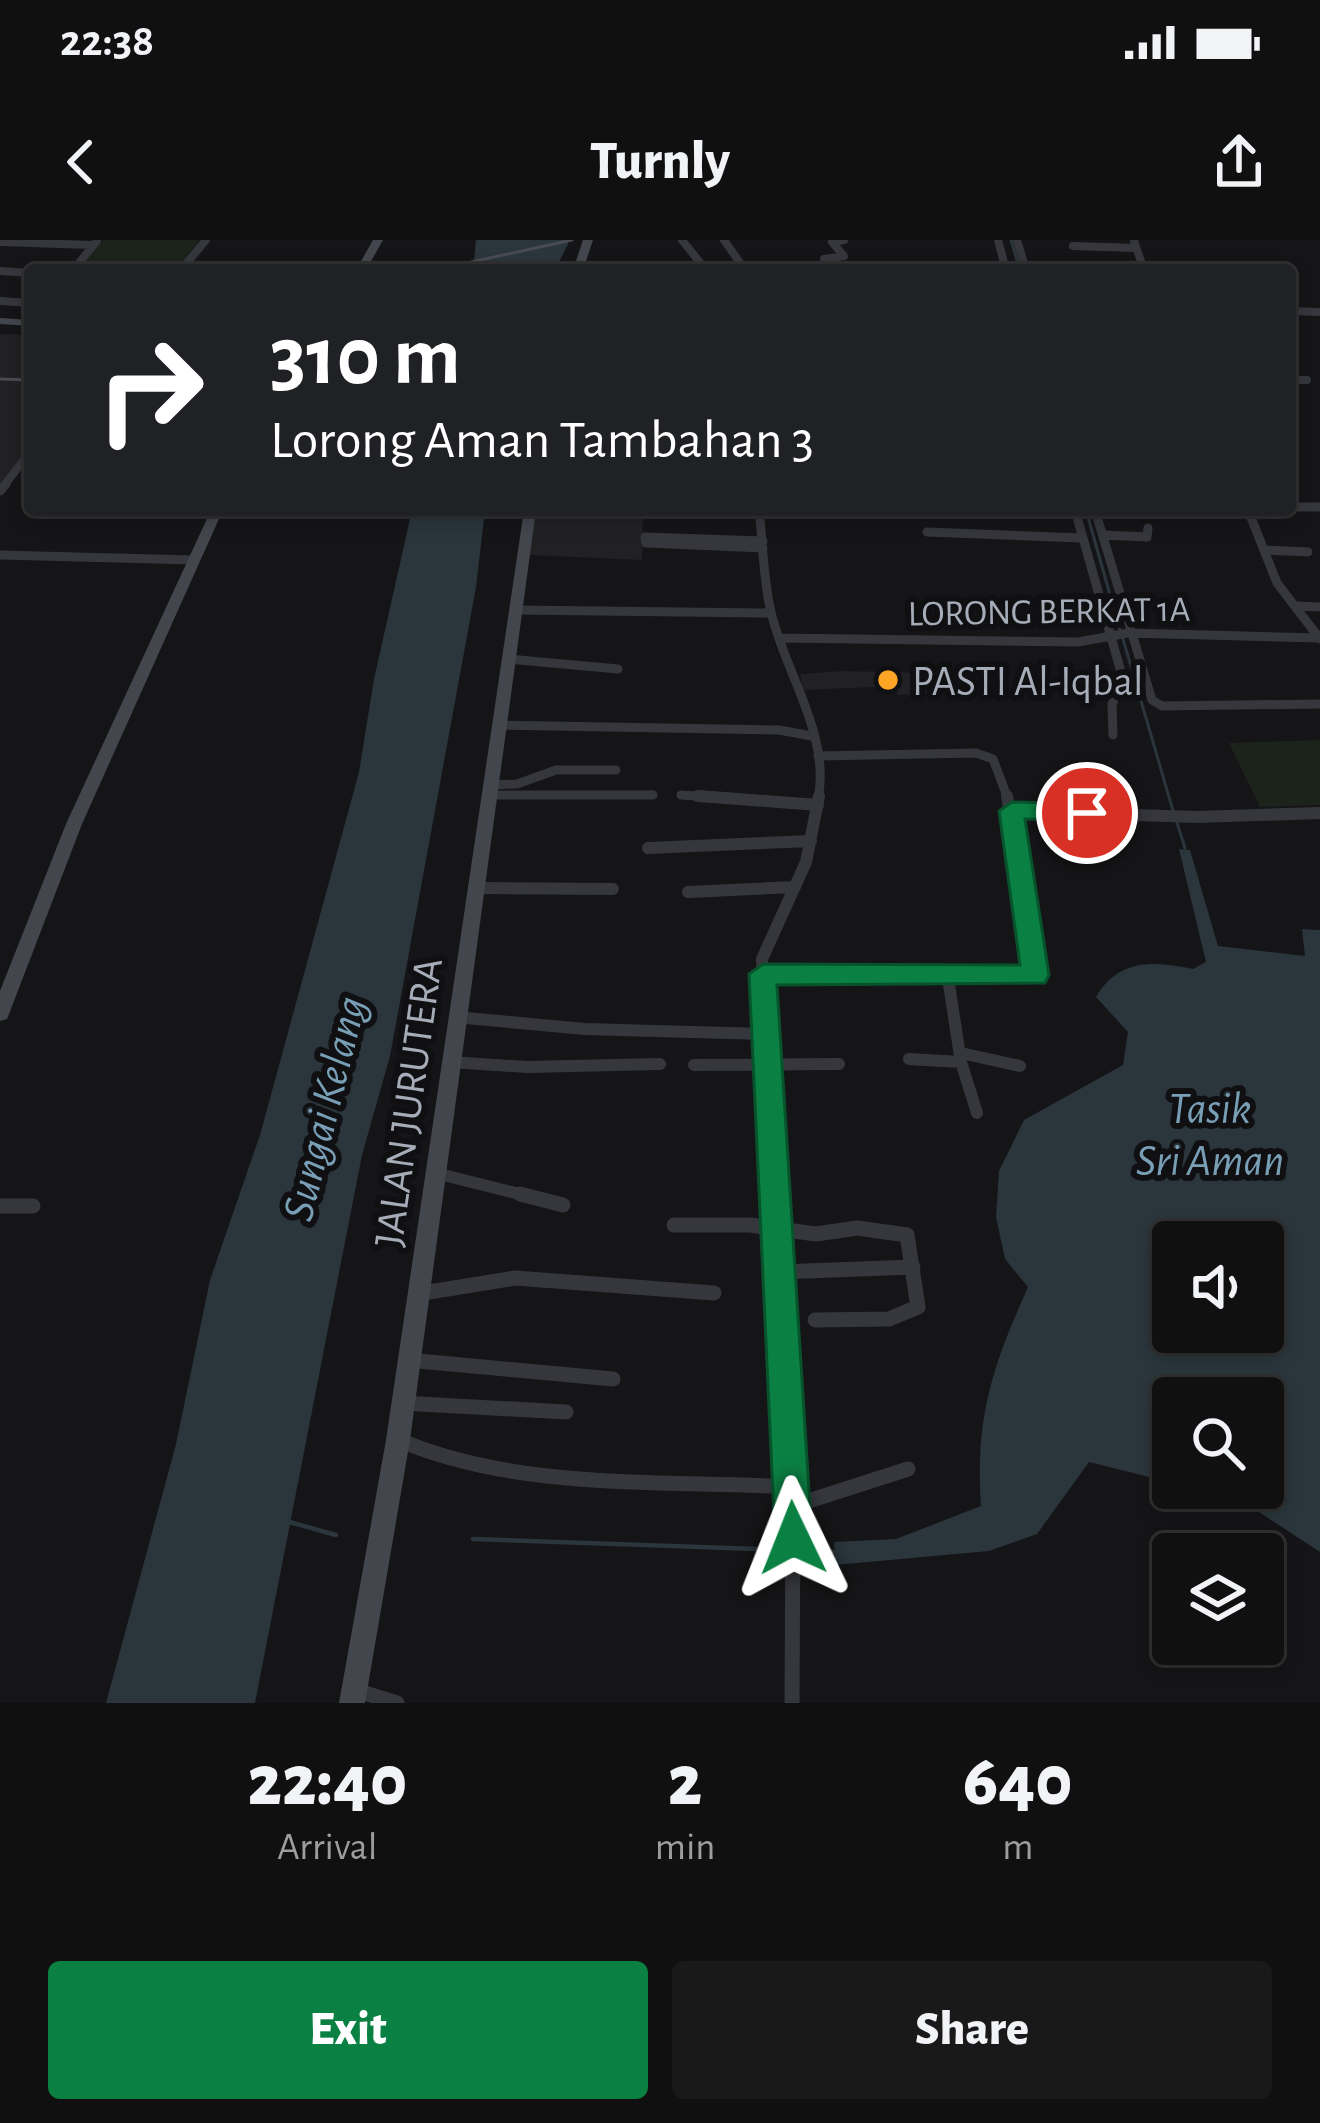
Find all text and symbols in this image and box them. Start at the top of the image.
text: 22:38 [60,19,154,64]
icon: back [48,129,114,195]
icon: share [1206,129,1272,195]
text: Turnly [590,135,730,189]
icon: right [72,312,228,468]
text: 310 m [270,316,461,400]
text: Lorong Aman Tambahan 3 [270,414,814,468]
street label: LORONG BERKAT 1A [907,592,1191,632]
place label: PASTI Al-Iqbal [912,661,1143,703]
marker: PASTI Al-Iqbal [875,667,901,693]
pin [1036,762,1138,864]
icon: arrive [1054,780,1120,846]
street label: JALAN JURUTERA [368,955,450,1249]
water label: Sungai Kelang [276,992,375,1225]
water label: Tasik Sri Aman [1136,1087,1284,1184]
map controls [1152,1221,1284,1665]
button: sound [1152,1221,1284,1353]
button: search [1152,1377,1284,1509]
position arrow [730,1475,856,1601]
button: layers [1152,1533,1284,1665]
text: 22:40 [248,1746,407,1818]
text: 2 [668,1746,702,1818]
text: 640 [963,1746,1072,1818]
text: Arrival [277,1828,377,1867]
text: min [655,1828,715,1867]
text: m [1002,1828,1033,1867]
button: Exit [48,1961,648,2099]
button: Share [672,1961,1272,2099]

